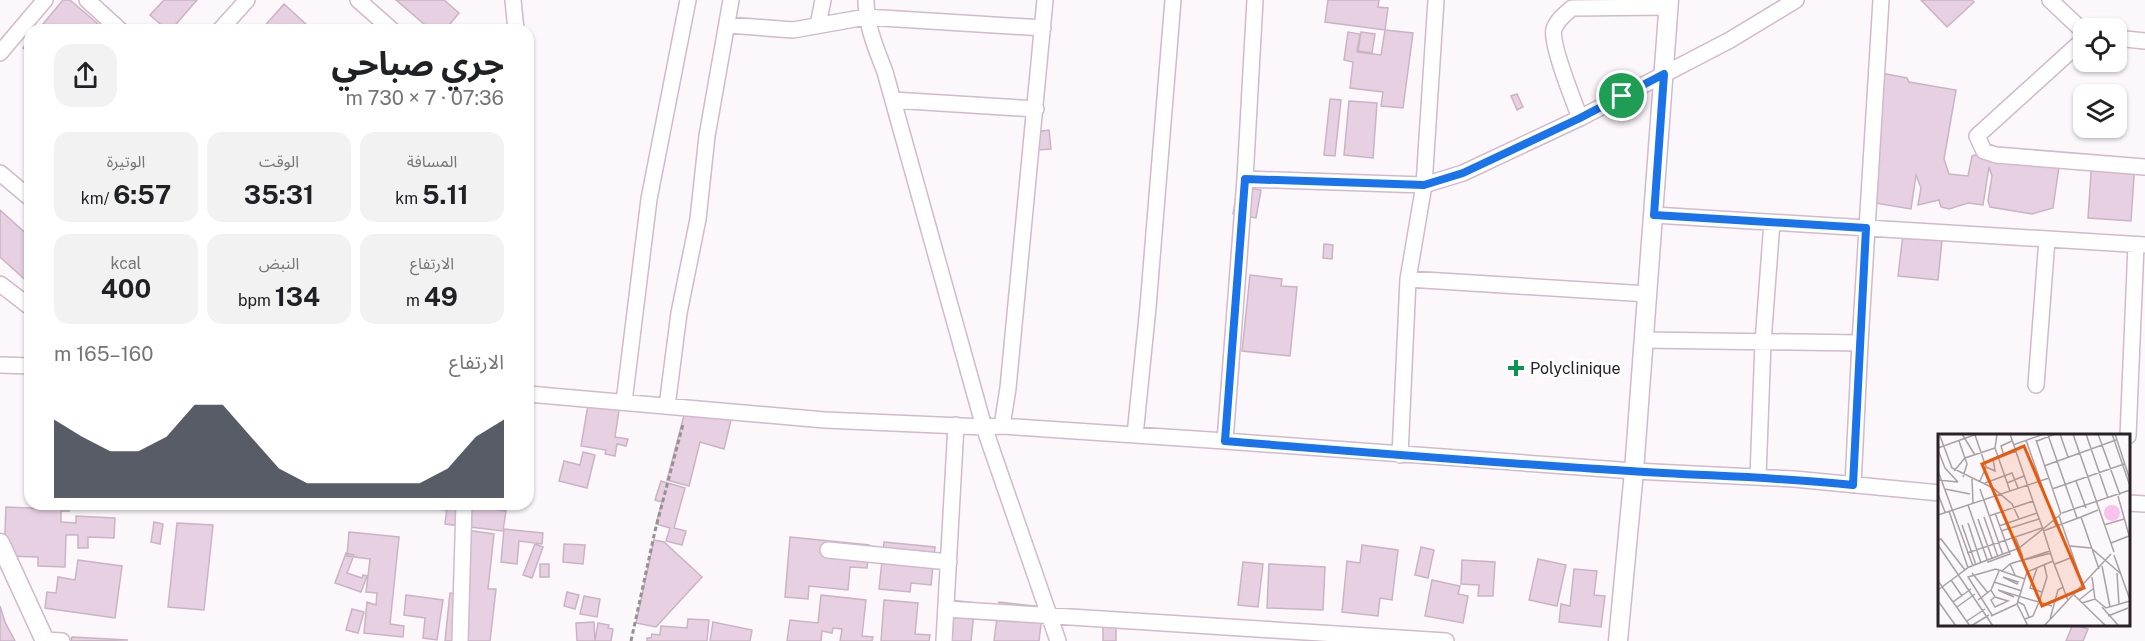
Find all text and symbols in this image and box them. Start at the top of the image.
map controls [2073,18,2127,138]
button: locate [2073,18,2127,72]
button: share [54,44,117,107]
text: جري صباحي [331,44,504,82]
pin [1596,70,1647,121]
icon: arrive [1605,79,1638,112]
button: layers [2073,84,2127,138]
text: 07:36 · 7 × 730 m [345,86,504,110]
text: الوتيرة [107,152,145,171]
text: الوقت [259,152,299,171]
text: المسافة [407,152,457,171]
text: 6:57 [113,179,171,210]
text: 35:31 [244,179,314,210]
text: 5.11 [422,179,469,210]
text: /km [81,189,113,208]
text: km [395,189,422,208]
text: kcal [111,254,141,273]
text: النبض [259,254,299,273]
text: الارتفاع [410,254,454,273]
text: 400 [101,273,151,304]
text: 134 [275,281,320,312]
text: 49 [424,281,458,312]
text: bpm [238,291,275,310]
text: m [406,291,424,310]
text: 160–165 m [54,342,153,366]
text: الارتفاع [449,350,504,374]
marker: Polyclinique [1507,359,1525,377]
place label: Polyclinique [1530,359,1621,378]
inset map [1938,434,2130,626]

